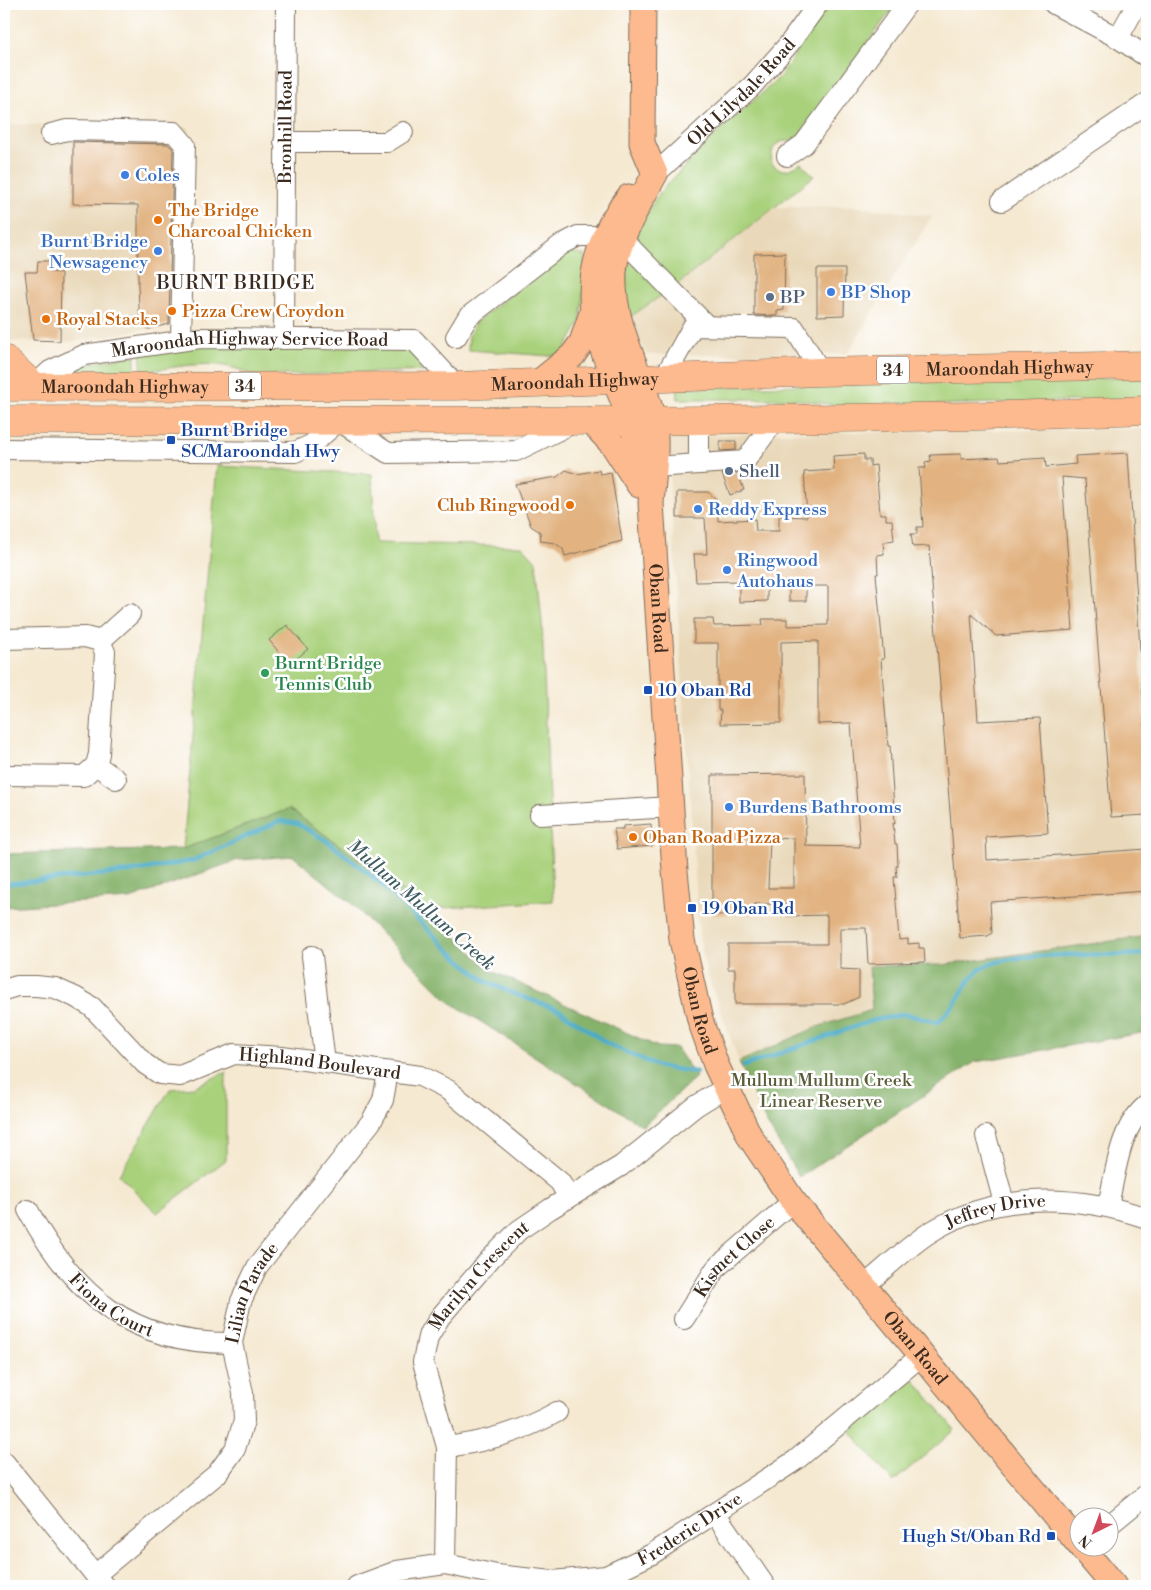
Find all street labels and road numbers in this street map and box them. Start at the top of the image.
street label: Old Lilydale Road [682,33,801,151]
street label: Bronhill Road [274,69,298,185]
street label: Maroondah Highway Service Road [110,327,389,363]
street label: Maroondah Highway [925,355,1094,382]
road number: 34 [877,356,909,384]
street label: Maroondah Highway [491,367,660,397]
road number: 34 [229,372,261,400]
street label: Maroondah Highway [41,376,209,399]
street label: Oban Road [643,563,672,655]
street label: Oban Road [676,965,722,1058]
street label: Highland Boulevard [238,1043,403,1085]
street label: Jeffrey Drive [940,1190,1046,1235]
street label: Kismet Close [689,1211,780,1302]
street label: Marilyn Crescent [424,1215,534,1334]
street label: Lilian Parade [221,1238,284,1346]
street label: Fiona Court [64,1268,157,1343]
street label: Oban Road [877,1306,953,1390]
street label: Frederic Drive [634,1487,747,1571]

